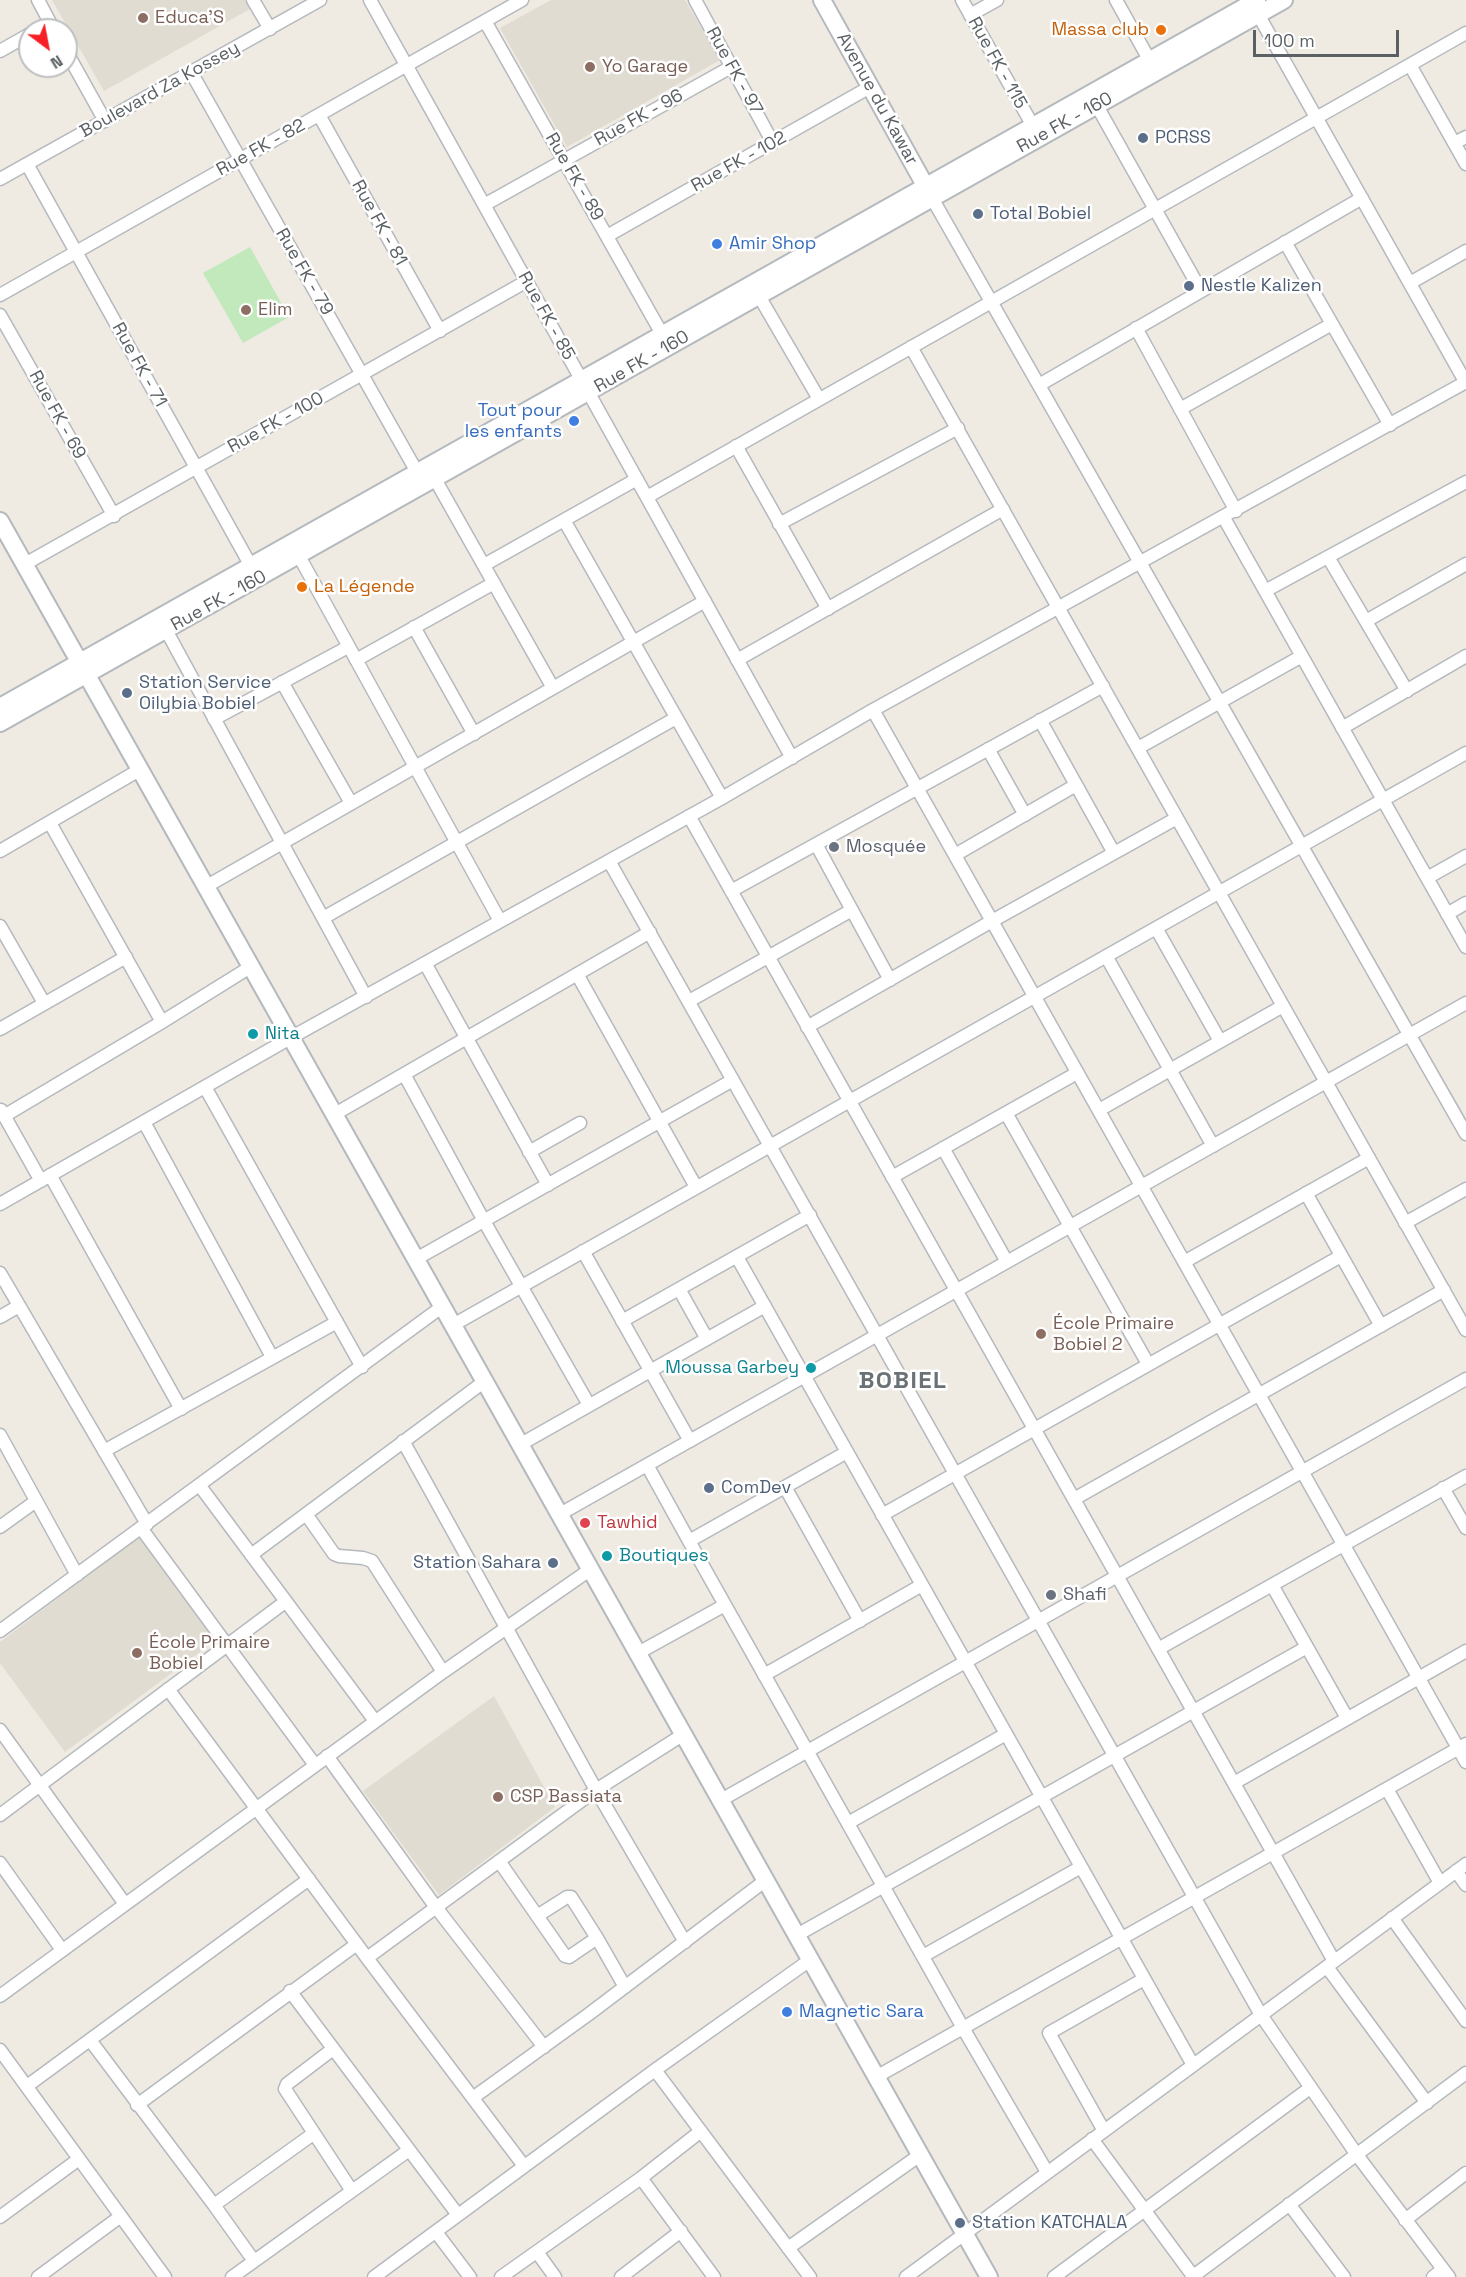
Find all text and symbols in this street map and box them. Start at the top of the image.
place label: Educa'S [155,7,224,29]
marker: Educa'S [136,11,150,25]
street label: Rue FK - 115 [963,13,1031,113]
north arrow [18,18,78,78]
scale bar [1256,18,1402,56]
place label: Massa club [1051,19,1149,41]
marker: Massa club [1154,23,1168,37]
street label: Rue FK - 97 [701,24,767,118]
street label: Avenue du Kawar [832,29,922,169]
text: 100 m [1264,29,1315,52]
street label: Boulevard Za Kossey [77,37,243,143]
text: N [47,50,67,74]
place label: Yo Garage [602,56,688,78]
marker: Yo Garage [583,60,597,74]
street label: Rue FK - 96 [591,85,687,151]
street label: Rue FK - 160 [1013,88,1117,158]
street label: Rue FK - 82 [213,115,309,181]
street label: Rue FK - 102 [688,127,790,197]
place label: PCRSS [1155,127,1211,149]
street label: Rue FK - 89 [540,129,608,225]
marker: PCRSS [1136,131,1150,145]
street label: Rue FK - 81 [347,176,411,270]
place label: Total Bobiel [990,203,1091,225]
marker: Total Bobiel [971,207,985,221]
street label: Rue FK - 79 [270,225,338,319]
place label: Amir Shop [729,233,816,255]
marker: Amir Shop [710,237,724,251]
street label: Rue FK - 85 [513,268,579,364]
place label: Nestle Kalizen [1201,275,1322,297]
marker: Nestle Kalizen [1182,279,1196,293]
place label: Elim [258,299,292,321]
marker: Elim [239,303,253,317]
street label: Rue FK - 71 [107,319,171,411]
street label: Rue FK - 160 [591,326,693,398]
street label: Rue FK - 69 [24,367,90,463]
street label: Rue FK - 100 [224,388,328,458]
place label: Tout pour les enfants [465,400,562,442]
marker: Tout pour les enfants [567,414,581,428]
street label: Rue FK - 160 [167,566,271,636]
place label: La Légende [314,576,415,598]
marker: La Légende [295,580,309,594]
place label: Station Service Oilybia Bobiel [139,672,272,714]
marker: Station Service Oilybia Bobiel [120,686,134,700]
place label: Mosquée [846,836,926,858]
marker: Mosquée [827,840,841,854]
place label: Nita [265,1023,300,1045]
marker: Nita [246,1027,260,1041]
place label: École Primaire Bobiel 2 [1053,1313,1174,1356]
marker: École Primaire Bobiel 2 [1034,1327,1048,1341]
place label: Moussa Garbey [665,1357,799,1379]
marker: Moussa Garbey [804,1361,818,1375]
district label: BOBIEL [858,1367,948,1395]
place label: ComDev [721,1477,791,1499]
marker: ComDev [702,1481,716,1495]
place label: Tawhid [597,1512,658,1534]
marker: Tawhid [578,1516,592,1530]
place label: Boutiques [619,1545,708,1567]
marker: Boutiques [600,1549,614,1563]
place label: Station Sahara [413,1552,541,1574]
marker: Station Sahara [546,1556,560,1570]
place label: Shafi [1063,1584,1107,1606]
marker: Shafi [1044,1588,1058,1602]
place label: École Primaire Bobiel [149,1632,270,1674]
marker: École Primaire Bobiel [130,1646,144,1660]
place label: CSP Bassiata [510,1786,622,1808]
marker: CSP Bassiata [491,1790,505,1804]
place label: Magnetic Sara [799,2001,924,2023]
marker: Magnetic Sara [780,2005,794,2019]
place label: Station KATCHALA [972,2212,1127,2234]
marker: Station KATCHALA [953,2216,967,2230]

